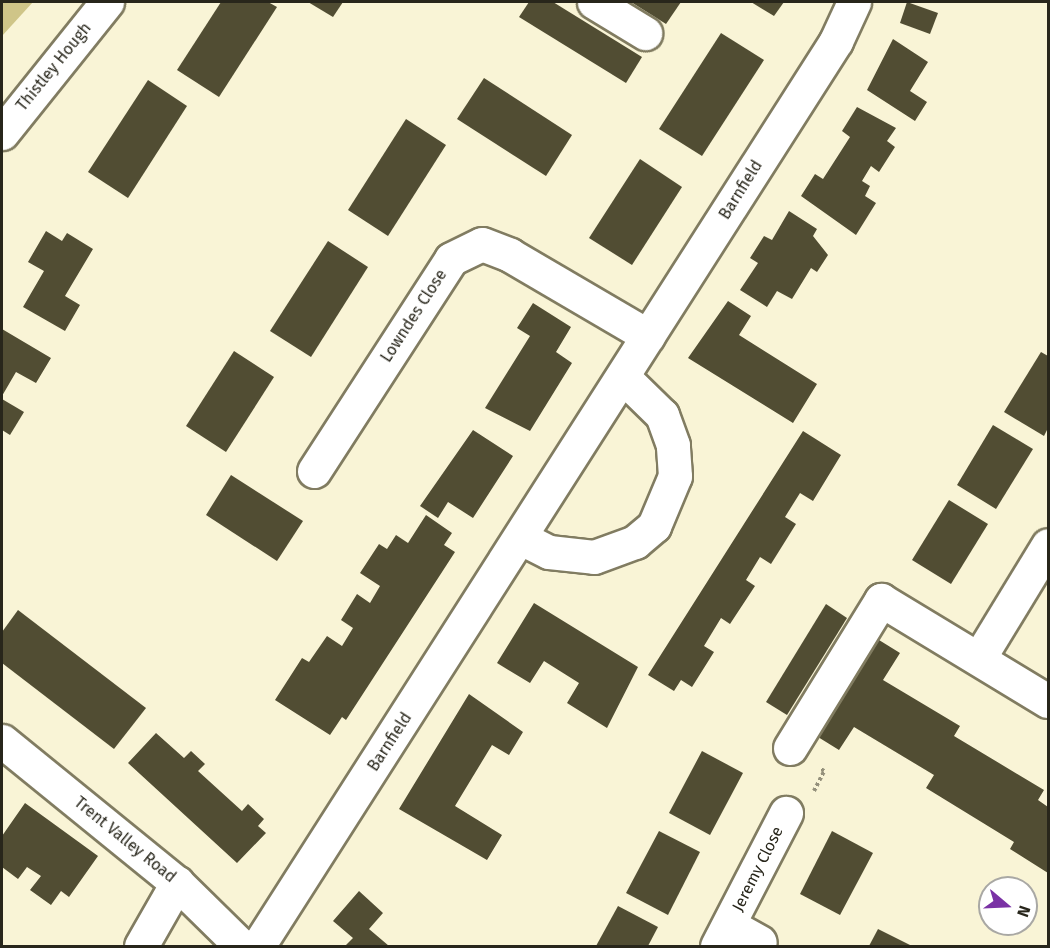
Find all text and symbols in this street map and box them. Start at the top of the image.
street label: Thistley Hough [13,19,95,115]
street label: Barnfield [715,157,767,223]
street label: Lowndes Close [377,266,451,366]
street label: Barnfield [364,709,416,775]
street label: Trent Valley Road [70,793,180,887]
street label: Jeremy Close [728,823,788,915]
north arrow [978,876,1038,936]
text: N [1013,903,1034,919]

